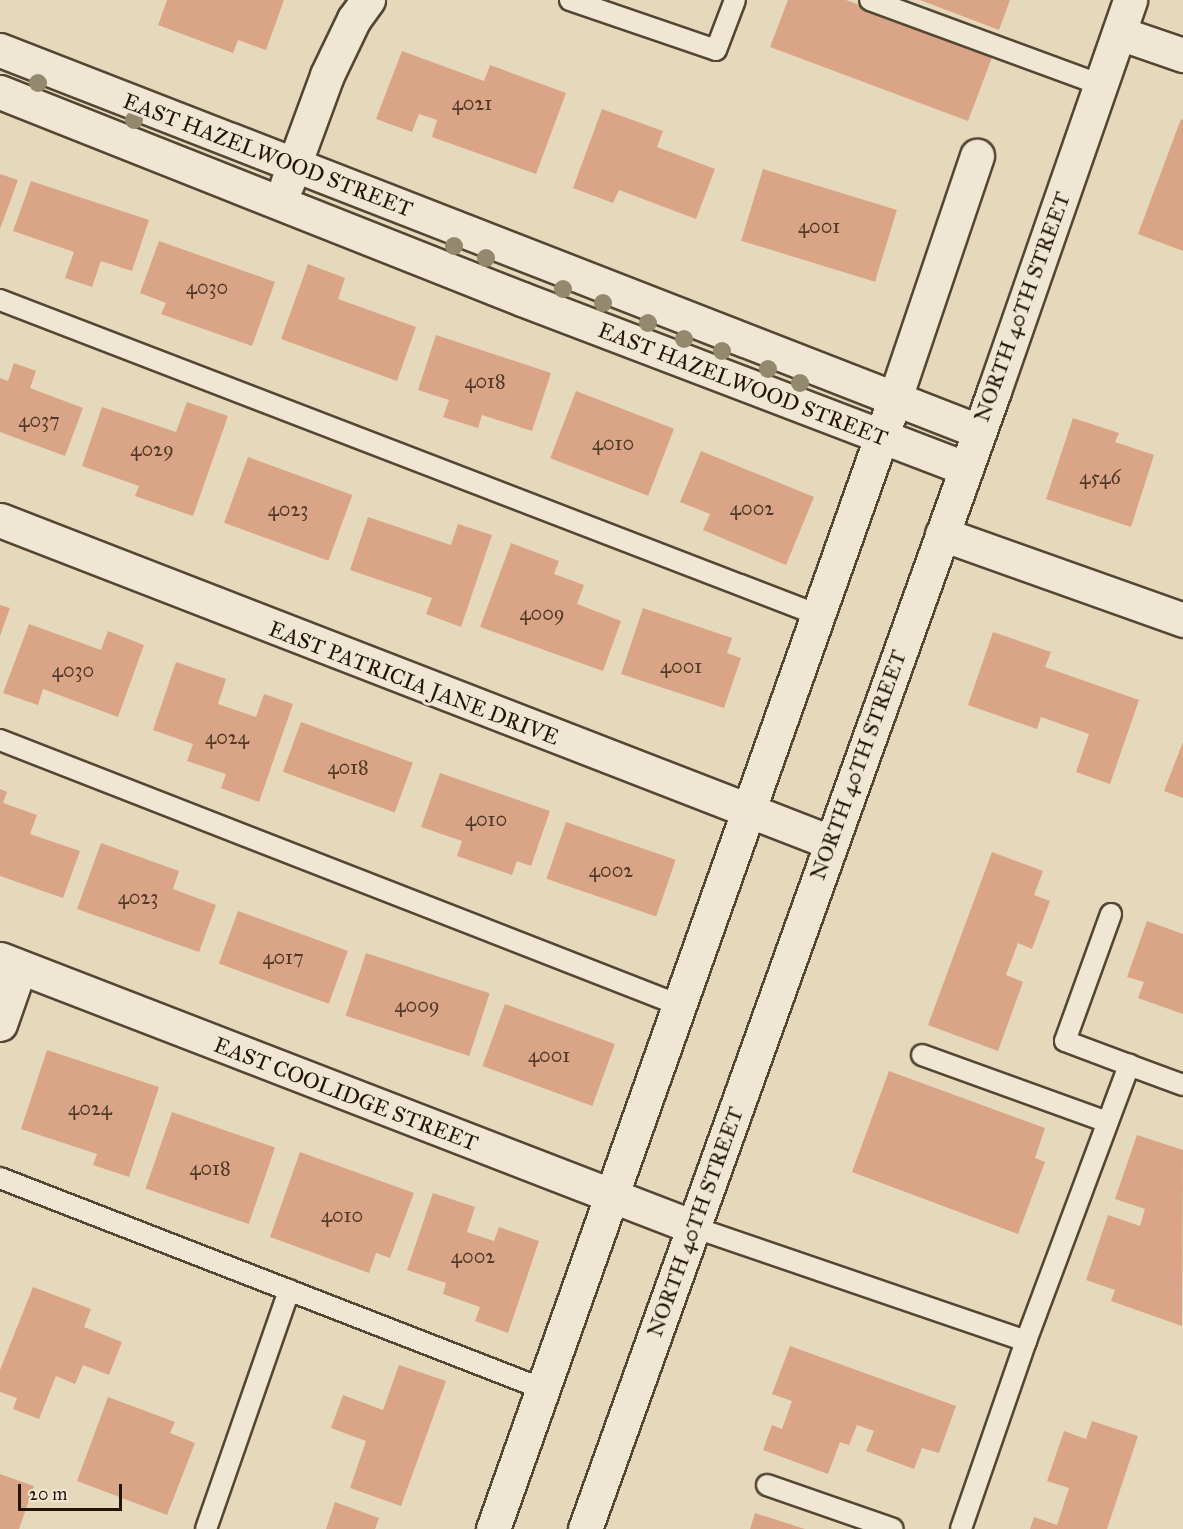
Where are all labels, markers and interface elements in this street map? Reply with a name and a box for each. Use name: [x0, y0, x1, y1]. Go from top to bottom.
street label: EAST HAZELWOOD STREET: [120, 87, 416, 223]
house number: 4021: [452, 91, 492, 115]
street label: NORTH 40TH STREET: [968, 188, 1076, 426]
house number: 4001: [798, 214, 840, 238]
house number: 4030: [186, 275, 228, 299]
street label: EAST HAZELWOOD STREET: [595, 316, 891, 452]
house number: 4018: [464, 369, 506, 393]
house number: 4037: [18, 408, 60, 432]
house number: 4010: [592, 431, 634, 455]
house number: 4029: [130, 437, 174, 461]
house number: 4546: [1079, 465, 1121, 489]
house number: 4002: [730, 496, 774, 520]
house number: 4023: [268, 497, 308, 521]
house number: 4009: [519, 601, 565, 625]
street label: EAST PATRICIA JANE DRIVE: [265, 615, 563, 751]
street label: NORTH 40TH STREET: [804, 646, 912, 884]
house number: 4001: [660, 654, 702, 678]
house number: 4030: [52, 658, 94, 682]
house number: 4024: [205, 725, 249, 749]
house number: 4018: [327, 755, 369, 779]
house number: 4010: [465, 807, 507, 831]
house number: 4002: [589, 858, 633, 882]
house number: 4023: [118, 885, 158, 909]
house number: 4017: [262, 945, 304, 969]
house number: 4009: [394, 993, 440, 1017]
street label: EAST COOLIDGE STREET: [210, 1031, 482, 1157]
house number: 4001: [528, 1043, 570, 1067]
house number: 4024: [68, 1096, 112, 1120]
street label: NORTH 40TH STREET: [641, 1103, 749, 1341]
house number: 4018: [189, 1156, 231, 1180]
house number: 4010: [321, 1203, 363, 1227]
house number: 4002: [451, 1244, 495, 1268]
scale bar: [21, 1472, 124, 1510]
text: 20 m: [29, 1483, 67, 1505]

